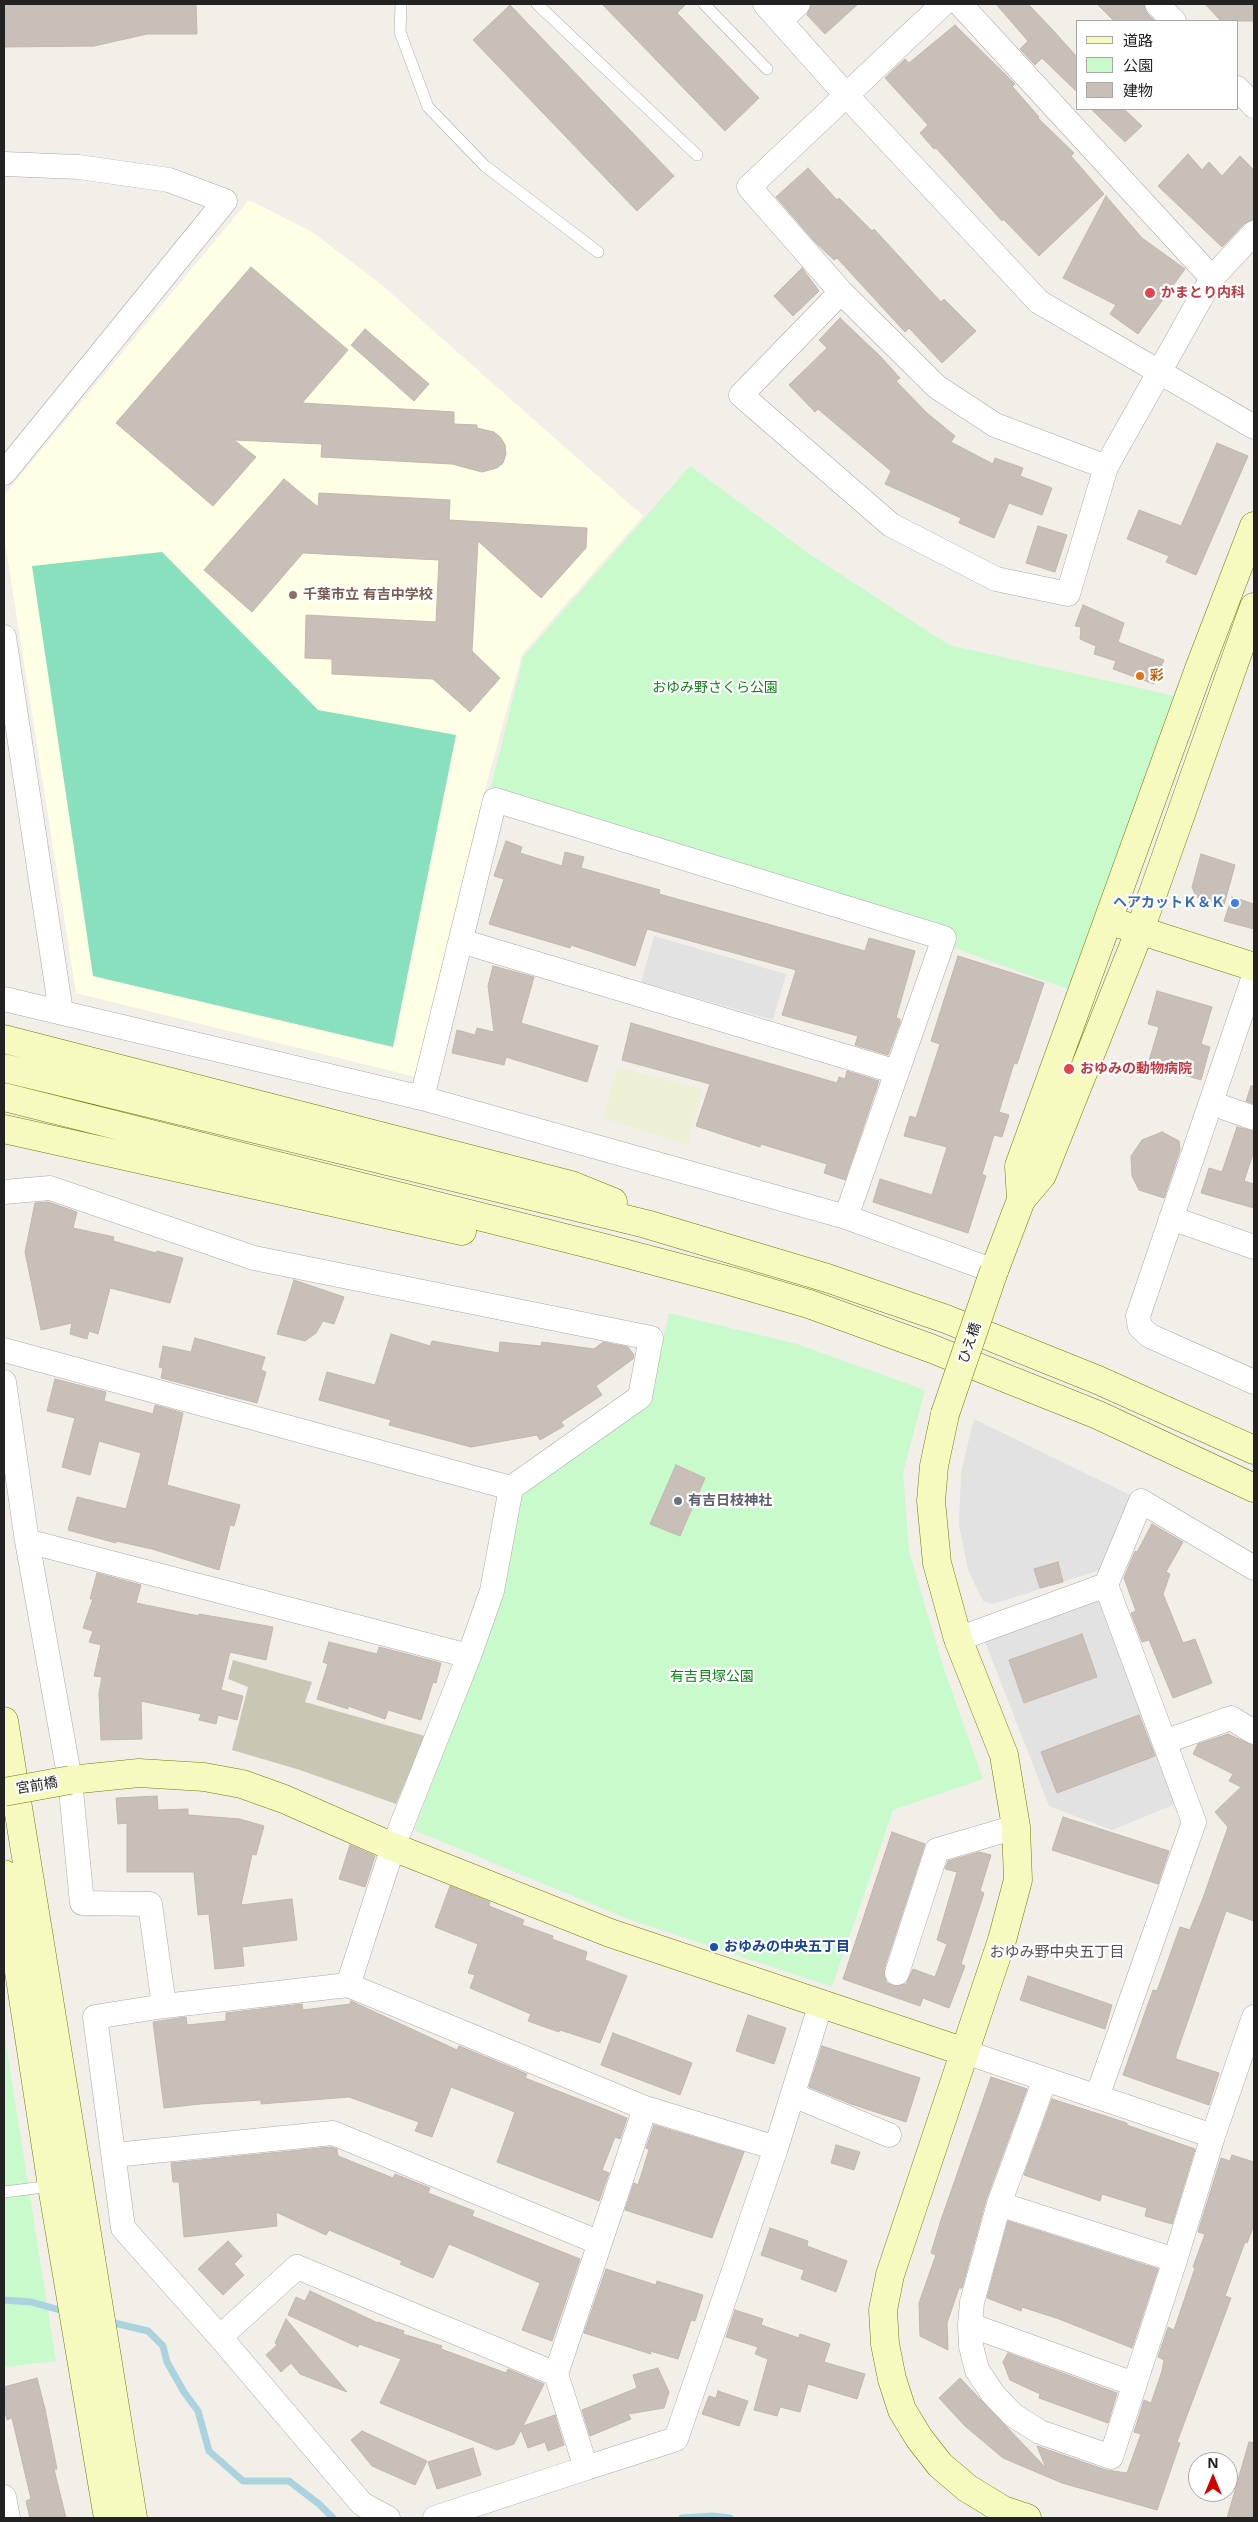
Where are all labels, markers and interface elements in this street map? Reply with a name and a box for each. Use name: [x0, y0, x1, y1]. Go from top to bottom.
legend: [1076, 20, 1238, 110]
text: 道路: [1123, 30, 1153, 50]
text: 公園: [1123, 55, 1153, 75]
text: 建物: [1123, 80, 1153, 100]
place label: かまとり内科: [1161, 285, 1245, 301]
marker: かまとり内科: [1143, 286, 1157, 300]
place label: 千葉市立 有吉中学校: [303, 587, 433, 603]
marker: 千葉市立 有吉中学校: [287, 589, 299, 601]
place label: 彩: [1150, 668, 1164, 684]
marker: 彩: [1134, 670, 1146, 682]
park label: おゆみ野さくら公園: [652, 680, 778, 696]
place label: ヘアカットＫ＆Ｋ: [1113, 895, 1225, 911]
marker: ヘアカットＫ＆Ｋ: [1229, 897, 1241, 909]
place label: おゆみの動物病院: [1080, 1061, 1192, 1077]
marker: おゆみの動物病院: [1062, 1062, 1076, 1076]
street label: ひえ橋: [955, 1320, 985, 1366]
place label: 有吉日枝神社: [688, 1493, 772, 1509]
marker: 有吉日枝神社: [672, 1495, 684, 1507]
park label: 有吉貝塚公園: [670, 1669, 754, 1685]
street label: 宮前橋: [15, 1774, 59, 1798]
place label: おゆみの中央五丁目: [724, 1939, 850, 1955]
marker: おゆみの中央五丁目: [708, 1941, 720, 1953]
district label: おゆみ野中央五丁目: [990, 1944, 1124, 1962]
north arrow: [1188, 2452, 1238, 2502]
text: N: [1207, 2453, 1219, 2472]

